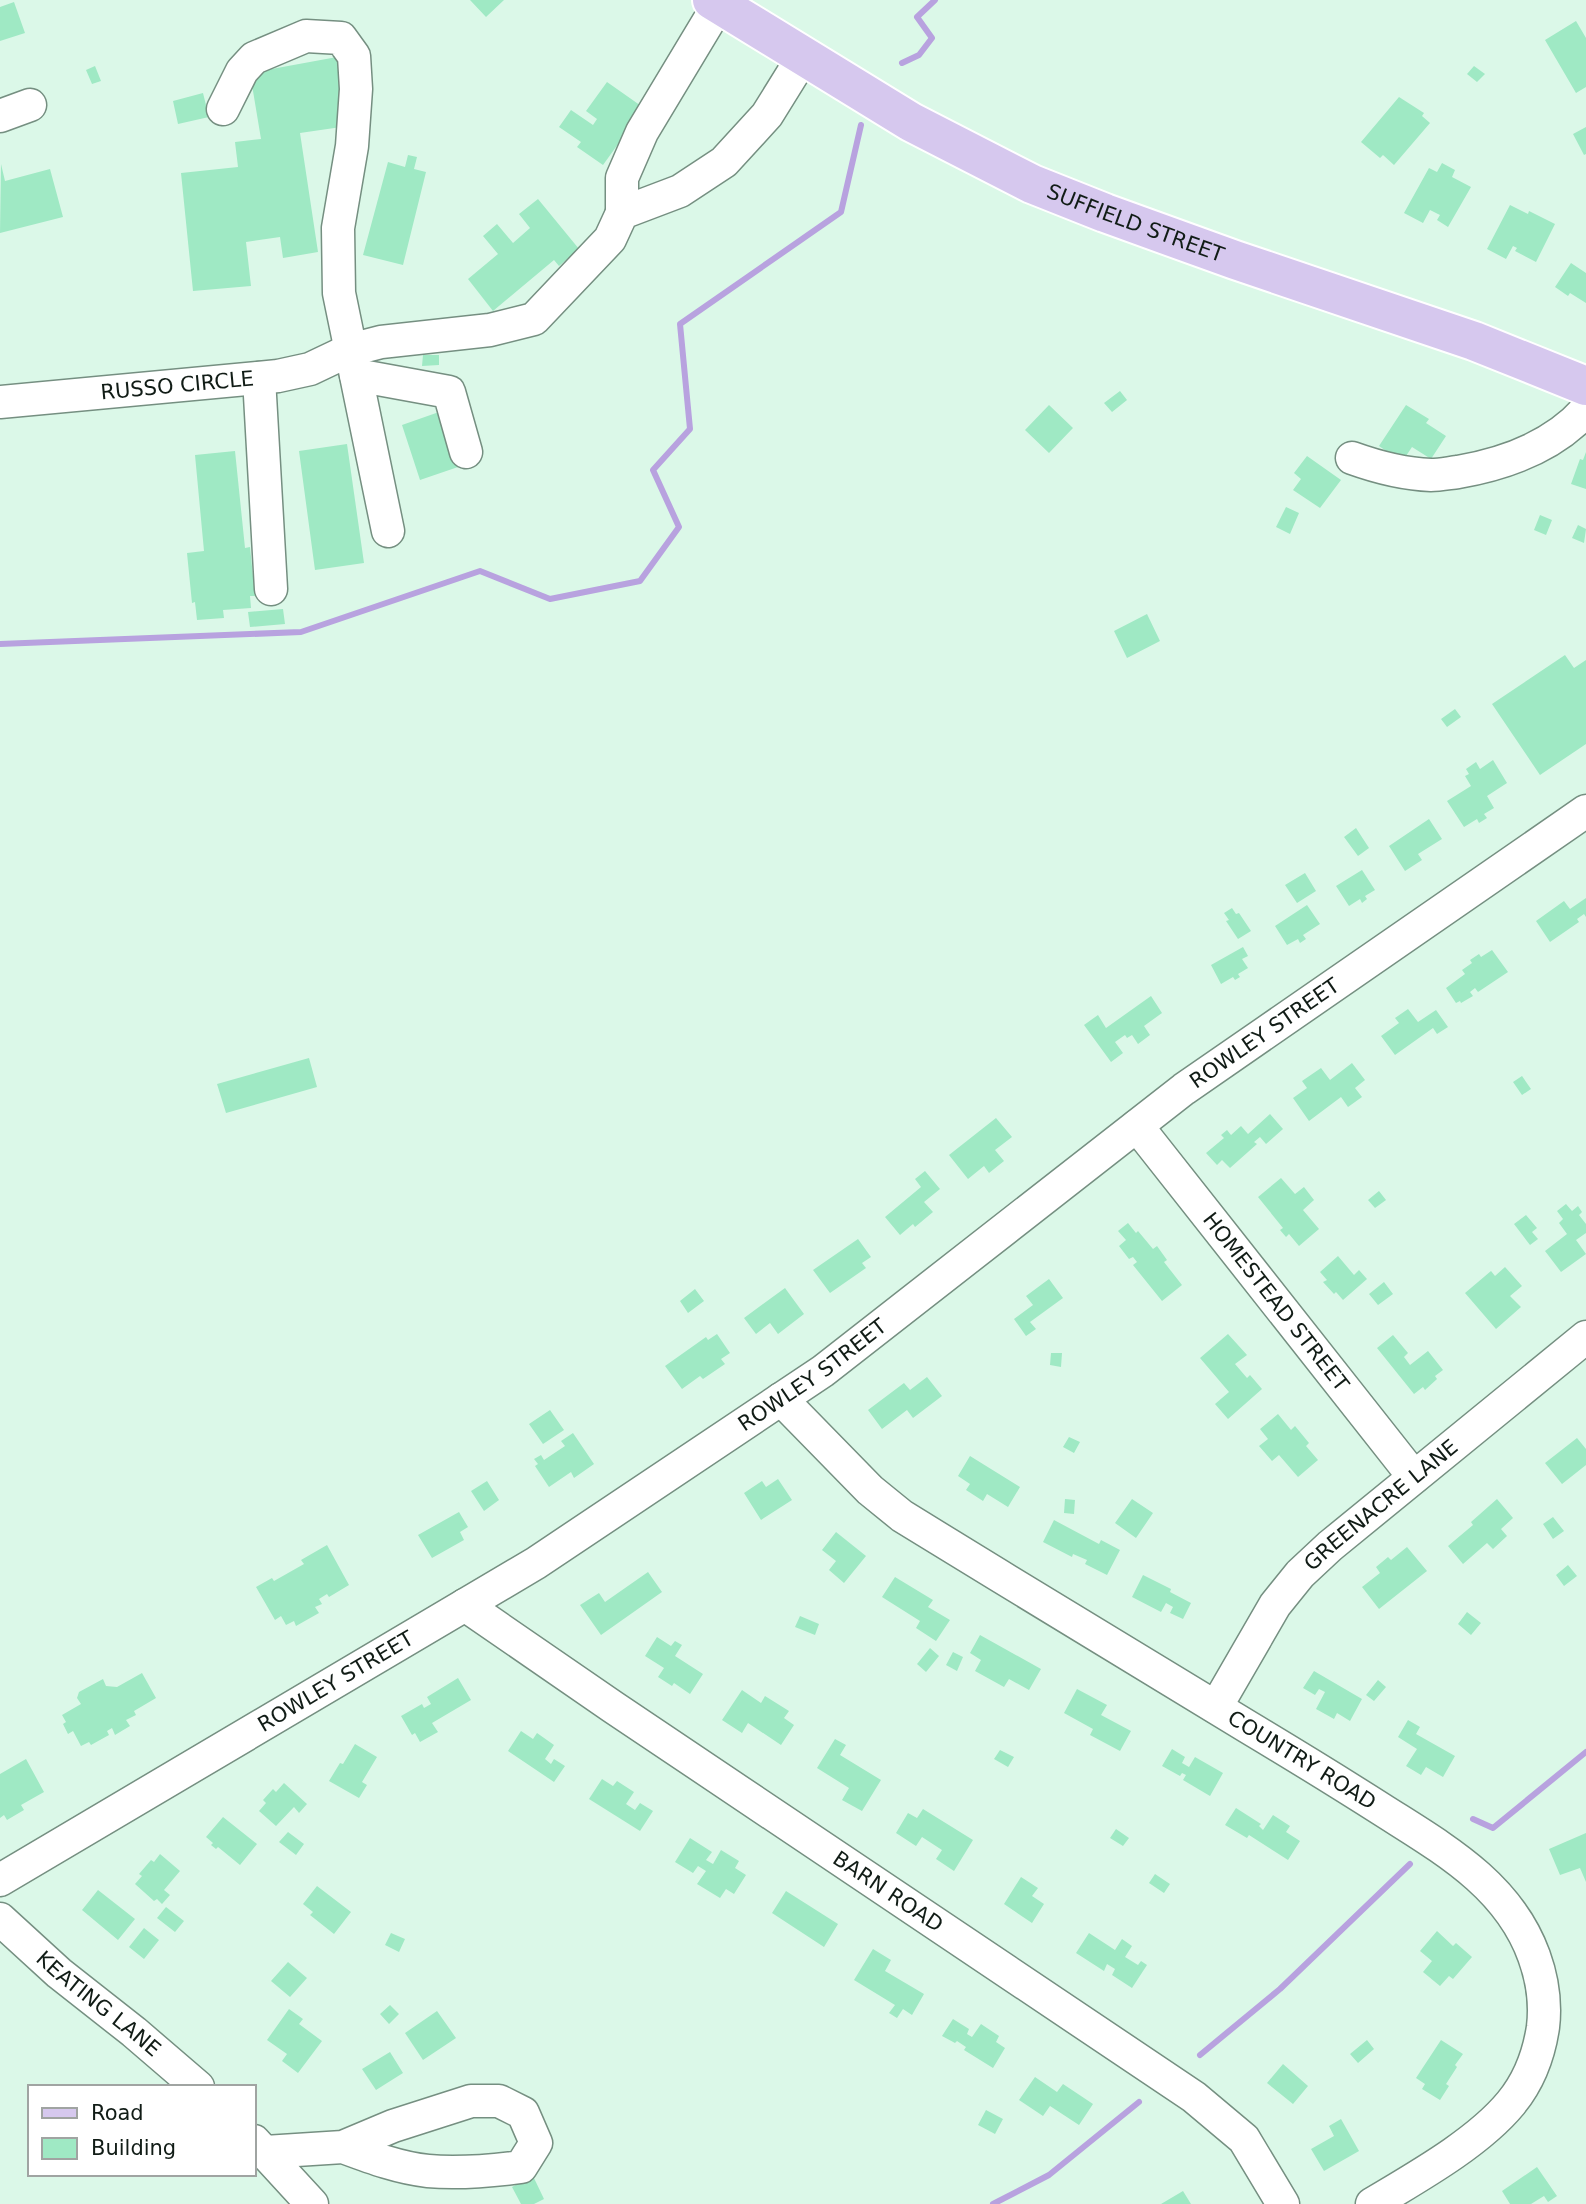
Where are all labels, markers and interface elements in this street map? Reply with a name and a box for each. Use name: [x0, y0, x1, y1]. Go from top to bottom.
street label: SUFFIELD STREET: [1043, 179, 1227, 267]
street label: RUSSO CIRCLE: [99, 366, 255, 405]
street label: ROWLEY STREET: [1185, 973, 1344, 1093]
street label: HOMESTEAD STREET: [1198, 1208, 1354, 1396]
street label: ROWLEY STREET: [734, 1314, 891, 1436]
street label: GREENACRE LANE: [1299, 1435, 1463, 1576]
street label: ROWLEY STREET: [254, 1626, 418, 1737]
street label: COUNTRY ROAD: [1224, 1706, 1380, 1815]
street label: BARN ROAD: [829, 1846, 947, 1937]
street label: KEATING LANE: [31, 1946, 165, 2061]
legend: [28, 2085, 256, 2176]
text: Road: [91, 2101, 144, 2125]
text: Building: [91, 2136, 176, 2160]

